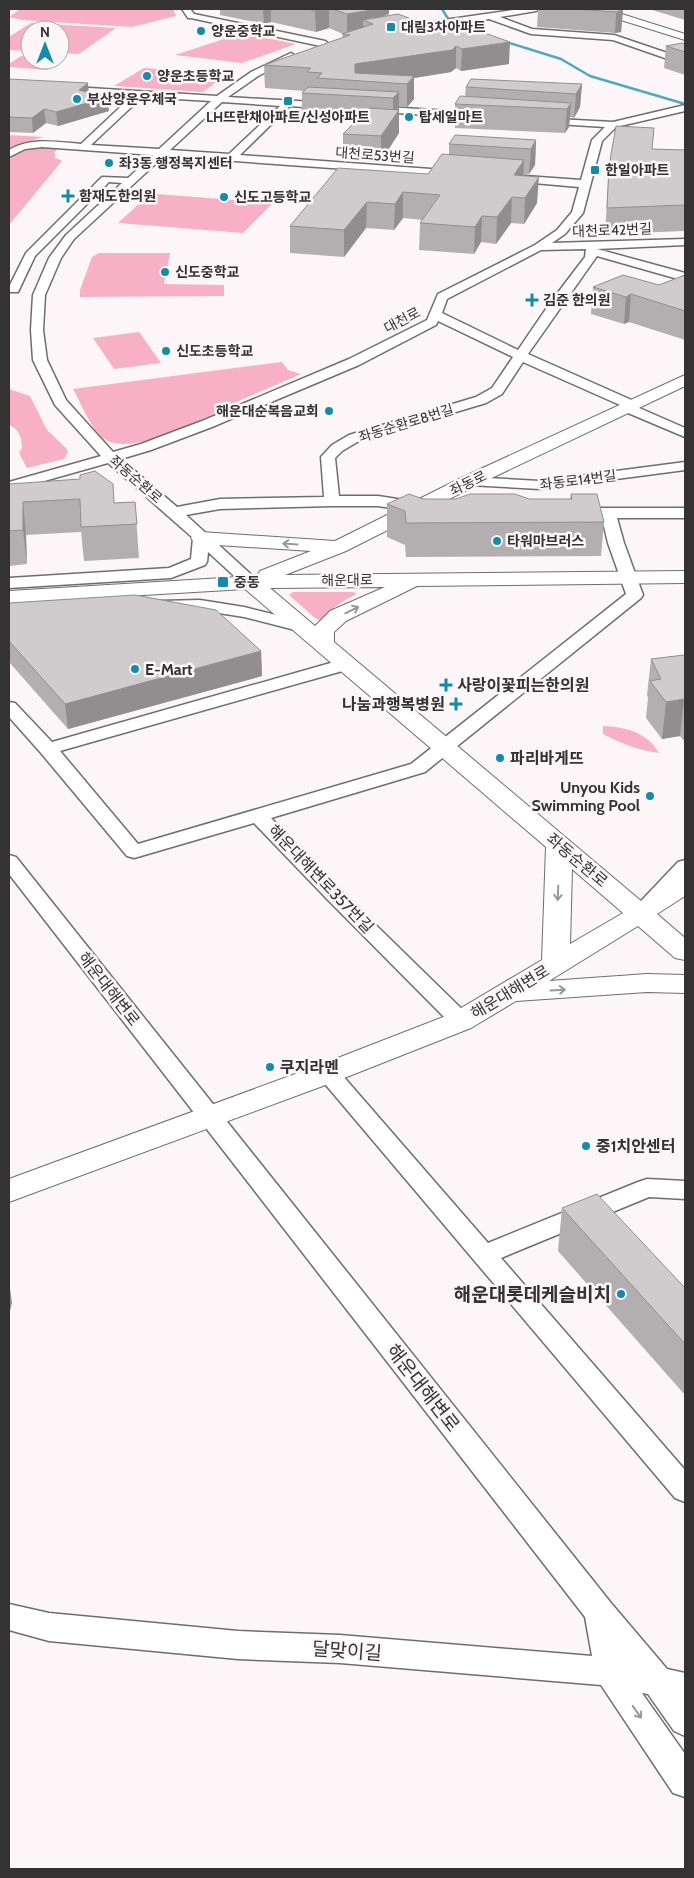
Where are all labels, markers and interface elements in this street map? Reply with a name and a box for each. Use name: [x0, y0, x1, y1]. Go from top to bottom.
place label: 대림3차아파트: [401, 18, 486, 36]
north arrow: [20, 20, 70, 70]
marker: 대림3차아파트: [385, 21, 397, 33]
place label: 양운중학교: [211, 22, 276, 40]
text: N: [40, 23, 50, 41]
marker: 양운중학교: [195, 25, 207, 37]
place label: 양운초등학교: [157, 67, 234, 85]
marker: 양운초등학교: [141, 70, 153, 82]
place label: 부산양운우체국: [87, 90, 177, 108]
marker: 부산양운우체국: [71, 93, 83, 105]
marker: LH뜨란채아파트/신성아파트: [282, 95, 294, 107]
place label: LH뜨란채아파트/신성아파트: [206, 108, 370, 126]
place label: 탑세일마트: [419, 108, 484, 126]
marker: 탑세일마트: [403, 111, 415, 123]
street label: 대천로53번길: [335, 143, 415, 167]
place label: 좌3동 행정복지센터: [119, 154, 233, 172]
marker: 좌3동 행정복지센터: [103, 157, 115, 169]
place label: 한일아파트: [605, 161, 670, 179]
marker: 한일아파트: [589, 164, 601, 176]
place label: 함재도한의원: [79, 187, 156, 205]
place label: 신도고등학교: [234, 188, 311, 206]
marker: 함재도한의원: [61, 189, 75, 203]
marker: 신도고등학교: [218, 191, 230, 203]
street label: 대천로42번길: [572, 220, 652, 240]
place label: 신도중학교: [175, 263, 240, 281]
marker: 신도중학교: [159, 266, 171, 278]
place label: 김준 한의원: [543, 291, 611, 309]
marker: 김준 한의원: [525, 293, 539, 307]
street label: 대천로: [381, 303, 423, 337]
place label: 신도초등학교: [176, 342, 253, 360]
marker: 신도초등학교: [160, 345, 172, 357]
street label: 좌동순환로8번길: [356, 400, 456, 446]
place label: 해운대순복음교회: [216, 402, 319, 420]
marker: 해운대순복음교회: [323, 405, 335, 417]
street label: 좌동순환로: [106, 451, 166, 507]
street label: 좌동로: [447, 466, 489, 500]
street label: 좌동로14번길: [539, 466, 617, 494]
place label: 타워마브러스: [507, 532, 584, 550]
marker: 타워마브러스: [491, 535, 503, 547]
one-way arrow: [282, 539, 298, 548]
street label: 해운대로: [321, 571, 373, 589]
place label: 중동: [234, 573, 260, 591]
marker: 중동: [216, 575, 230, 589]
one-way arrow: [344, 605, 359, 614]
place label: E-Mart: [145, 660, 193, 679]
marker: E-Mart: [129, 663, 141, 675]
place label: 사랑이꽃피는한의원: [457, 676, 589, 695]
marker: 사랑이꽃피는한의원: [439, 678, 453, 692]
place label: 나눔과행복병원: [342, 695, 445, 714]
marker: 나눔과행복병원: [449, 697, 463, 711]
place label: 파리바게뜨: [510, 749, 584, 768]
marker: 파리바게뜨: [494, 752, 506, 764]
place label: Unyou Kids Swimming Pool: [532, 778, 640, 815]
marker: Unyou Kids Swimming Pool: [644, 790, 656, 802]
street label: 해운대해변로357번길: [264, 821, 378, 937]
street label: 좌동순환로: [543, 829, 612, 891]
one-way arrow: [553, 885, 563, 901]
street label: 해운대해변로: [74, 948, 144, 1030]
street label: 해운대해변로: [467, 961, 553, 1023]
one-way arrow: [550, 985, 566, 994]
place label: 쿠지라멘: [280, 1058, 339, 1077]
marker: 쿠지라멘: [264, 1061, 276, 1073]
place label: 중1치안센터: [596, 1137, 676, 1156]
marker: 중1치안센터: [580, 1140, 592, 1152]
place label: 해운대롯데케슬비치: [454, 1283, 611, 1306]
marker: 해운대롯데케슬비치: [615, 1288, 627, 1300]
street label: 해운대해변로: [382, 1340, 464, 1436]
street label: 달맞이길: [311, 1637, 383, 1665]
one-way arrow: [632, 1705, 642, 1719]

